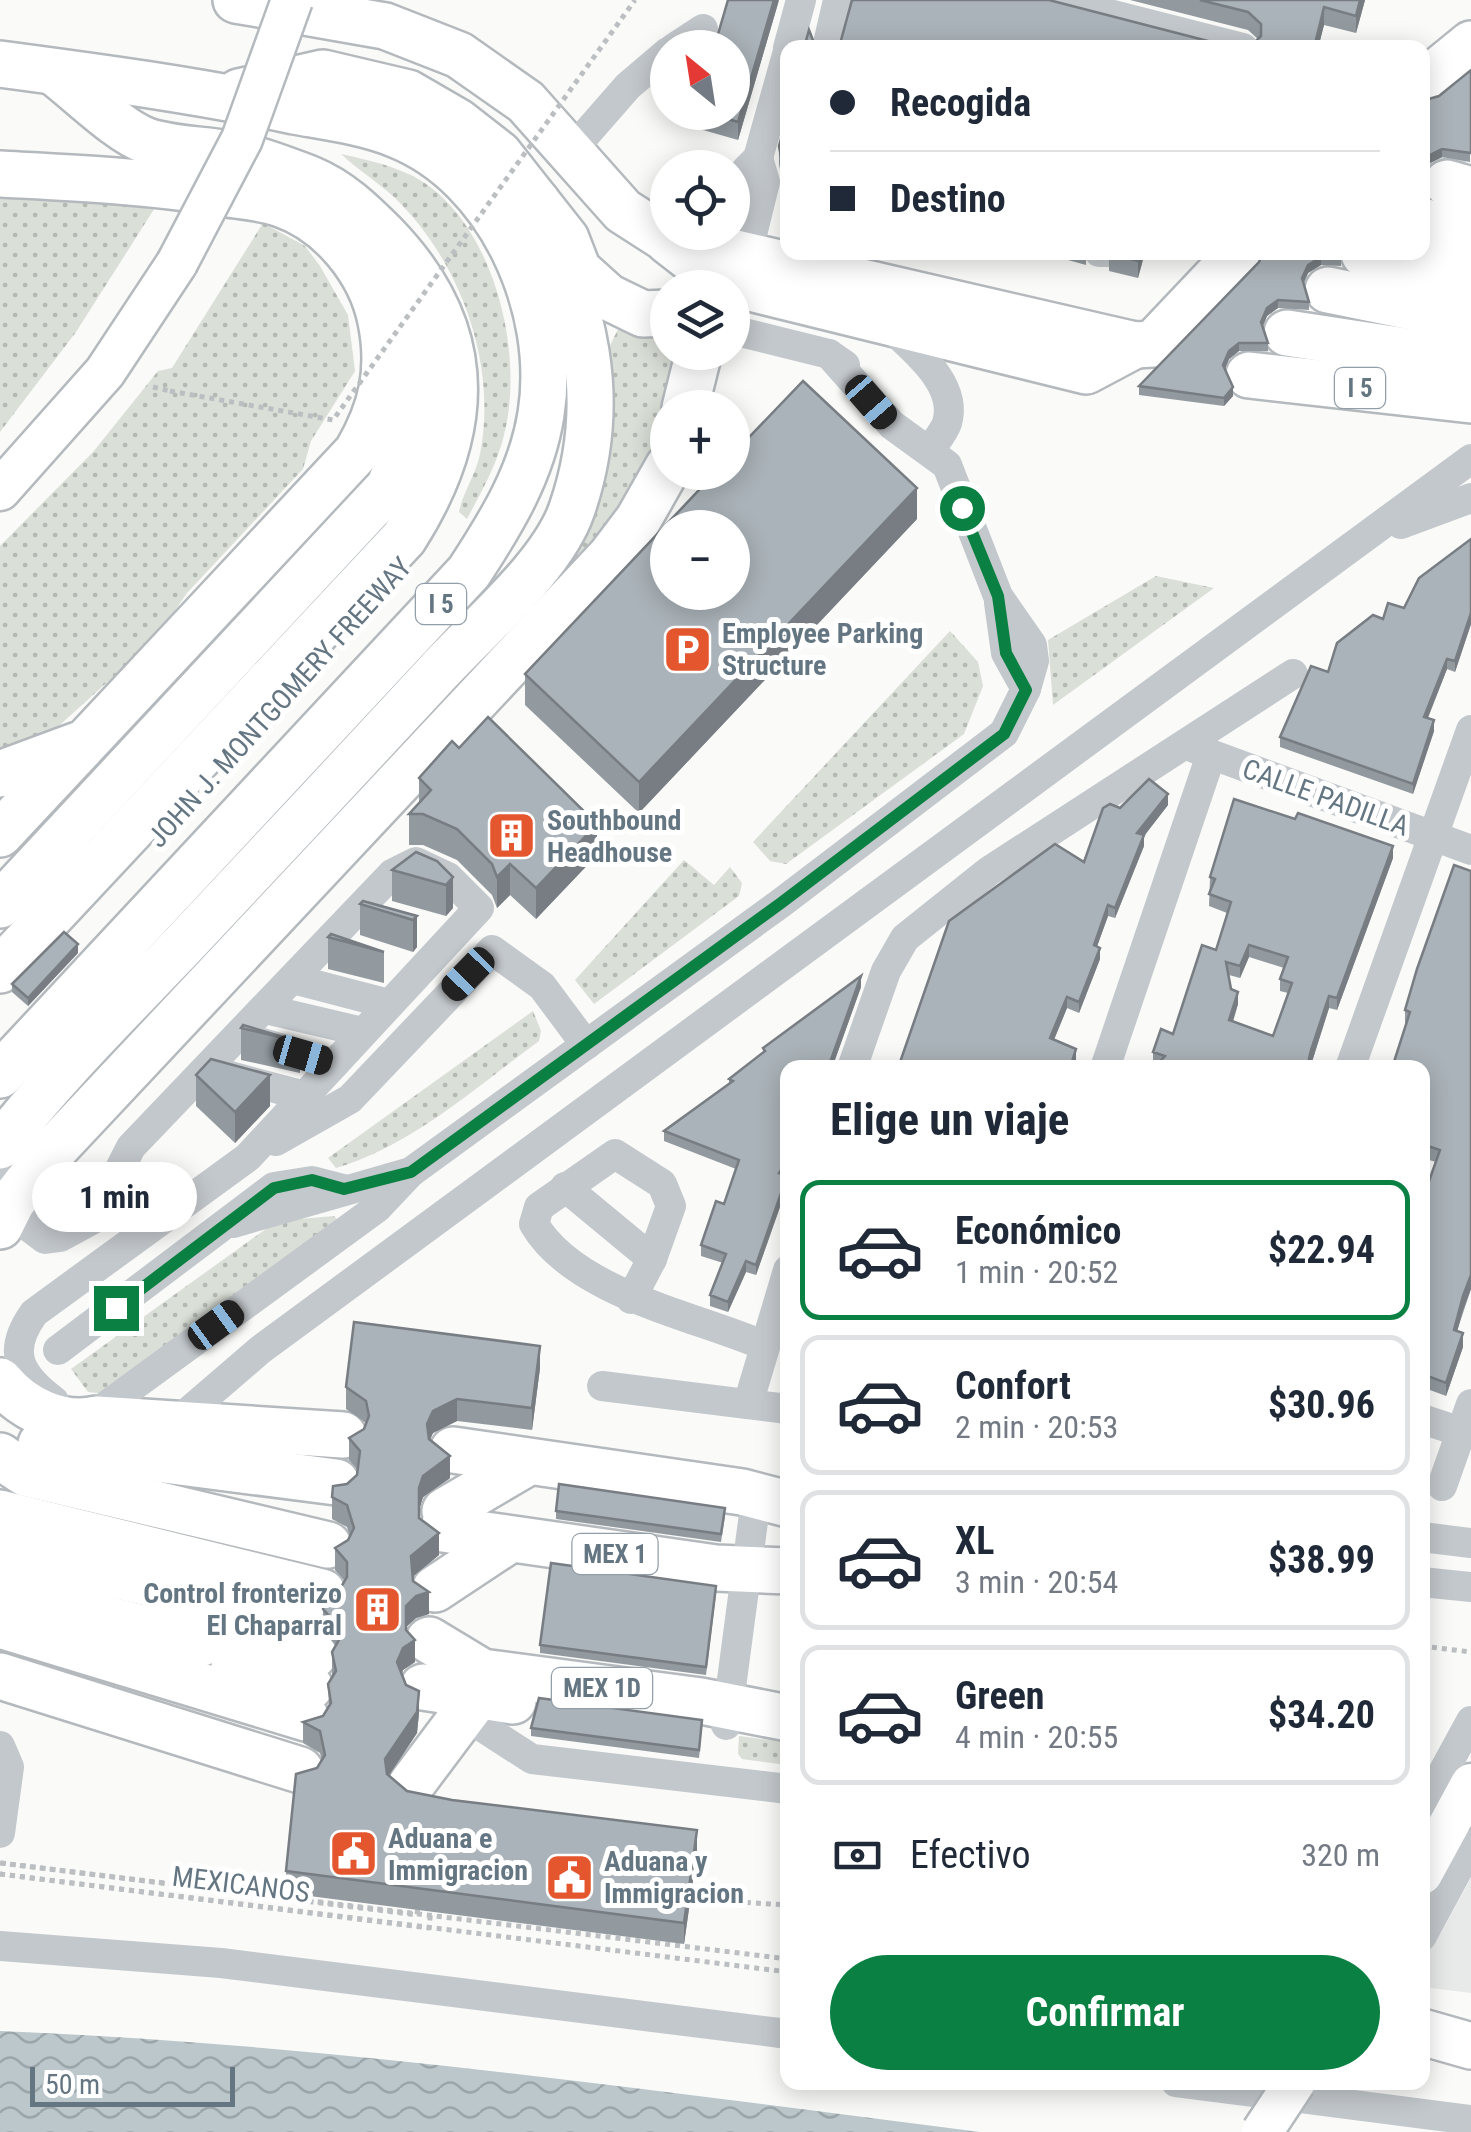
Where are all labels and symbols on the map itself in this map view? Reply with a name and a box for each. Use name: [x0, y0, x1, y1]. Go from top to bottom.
north arrow: [650, 30, 750, 130]
road number: I 5: [1335, 368, 1385, 408]
car: [840, 370, 902, 434]
route start: [940, 486, 985, 531]
street label: JOHN J. MONTGOMERY FREEWAY: [141, 551, 418, 854]
road number: I 5: [416, 584, 466, 624]
place label: Employee Parking Structure: [722, 617, 923, 682]
parking icon: Employee Parking Structure: [661, 623, 713, 675]
street label: CALLE PADILLA: [1238, 752, 1414, 843]
place label: Southbound Headhouse: [547, 804, 681, 869]
building icon: Southbound Headhouse: [486, 810, 538, 862]
car: [436, 942, 500, 1006]
car: [270, 1032, 336, 1078]
callout: 1 min: [34, 1163, 198, 1233]
route end: [94, 1286, 139, 1331]
car: [183, 1295, 249, 1355]
road number: MEX 1: [572, 1534, 658, 1574]
place label: Control fronterizo El Chaparral: [143, 1577, 342, 1642]
building icon: Control fronterizo El Chaparral: [351, 1583, 403, 1635]
road number: MEX 1D: [552, 1668, 652, 1708]
place label: Aduana e Immigracion: [388, 1822, 528, 1887]
public building icon: Aduana e Immigracion: [327, 1828, 379, 1880]
place label: Aduana y Immigracion: [604, 1845, 744, 1910]
public building icon: Aduana y Immigracion: [543, 1851, 595, 1903]
street label: MEXICANOS: [170, 1860, 312, 1909]
scale bar: [30, 2062, 235, 2106]

